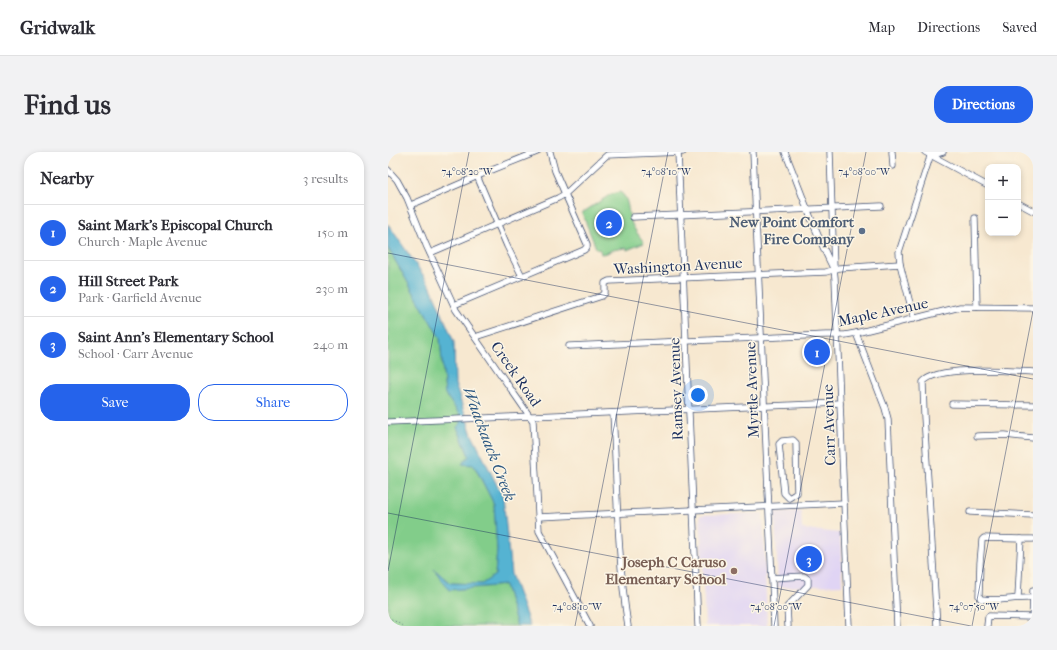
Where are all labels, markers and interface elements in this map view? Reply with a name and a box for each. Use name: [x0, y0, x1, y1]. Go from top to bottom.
text: Gridwalk: [20, 17, 95, 39]
text: Map: [868, 19, 895, 36]
text: Directions: [917, 19, 980, 36]
text: Saved: [1002, 19, 1037, 36]
button: Directions: [934, 86, 1033, 123]
text: Find us: [24, 88, 111, 121]
map controls: [985, 164, 1021, 236]
button: +: [985, 164, 1021, 200]
text: 74°08'20"W: [441, 166, 494, 178]
text: 74°08'10"W: [641, 166, 692, 178]
text: 74°08'00"W: [838, 166, 891, 178]
text: Nearby: [40, 168, 94, 188]
text: 3 results: [303, 171, 348, 186]
button: −: [985, 200, 1021, 236]
pin: 2: [596, 208, 622, 238]
place label: New Point Comfort Fire Company: [729, 213, 855, 248]
text: Saint Mark's Episcopal Church: [78, 216, 273, 234]
text: 1: [51, 225, 55, 240]
text: 150 m: [317, 225, 348, 240]
marker: New Point Comfort Fire Company: [857, 226, 867, 236]
text: Church · Maple Avenue: [78, 234, 207, 249]
street label: Washington Avenue: [612, 254, 744, 278]
text: Hill Street Park: [78, 272, 178, 290]
text: 2: [50, 281, 56, 296]
text: 230 m: [315, 281, 348, 296]
text: Park · Garfield Avenue: [78, 290, 202, 305]
street label: Maple Avenue: [836, 294, 930, 330]
text: Saint Ann's Elementary School: [78, 328, 274, 346]
text: 3: [50, 337, 56, 352]
text: 240 m: [313, 337, 348, 352]
street label: Ramsey Avenue: [665, 337, 687, 441]
pin: 1: [804, 337, 830, 367]
street label: Creek Road: [487, 338, 545, 411]
street label: Myrtle Avenue: [741, 341, 763, 438]
text: School · Carr Avenue: [78, 346, 193, 361]
street label: Carr Avenue: [819, 383, 839, 466]
button: Save: [40, 384, 190, 421]
button: Share: [198, 384, 348, 421]
water label: Waackaack Creek: [459, 384, 520, 504]
your location: [688, 385, 708, 405]
pin: 3: [796, 544, 822, 574]
place label: Joseph C Caruso Elementary School: [605, 553, 727, 588]
marker: Joseph C Caruso Elementary School: [729, 566, 739, 576]
text: 74°08'10"W: [552, 601, 603, 613]
text: 74°08'00"W: [750, 601, 803, 613]
text: 74°07'50"W: [949, 601, 1000, 613]

